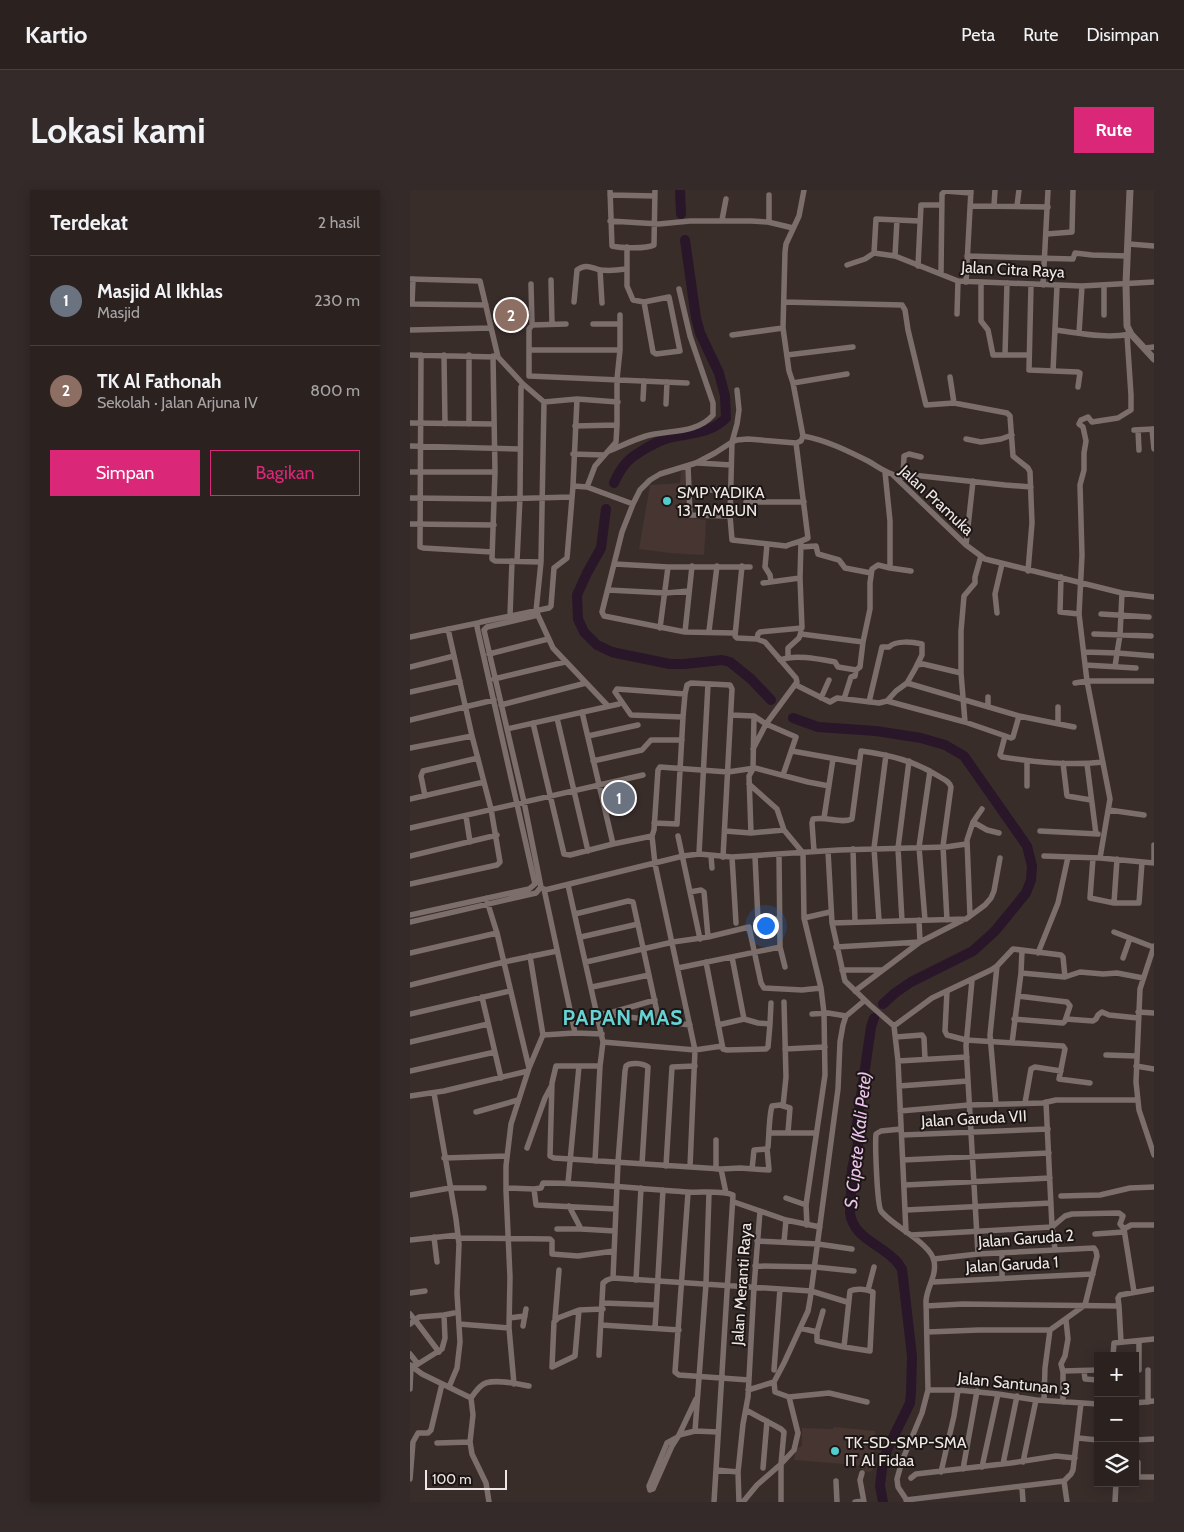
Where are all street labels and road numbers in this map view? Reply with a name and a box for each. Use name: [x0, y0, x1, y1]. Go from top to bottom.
street label: Jalan Citra Raya: [960, 257, 1065, 282]
street label: Jalan Pramuka: [895, 461, 978, 540]
street label: Jalan Garuda VII: [920, 1106, 1027, 1131]
street label: Jalan Meranti Raya: [728, 1222, 755, 1347]
street label: Jalan Garuda 2: [976, 1226, 1075, 1251]
street label: Jalan Garuda 1: [964, 1253, 1059, 1276]
street label: Jalan Santunan 3: [956, 1368, 1071, 1399]

